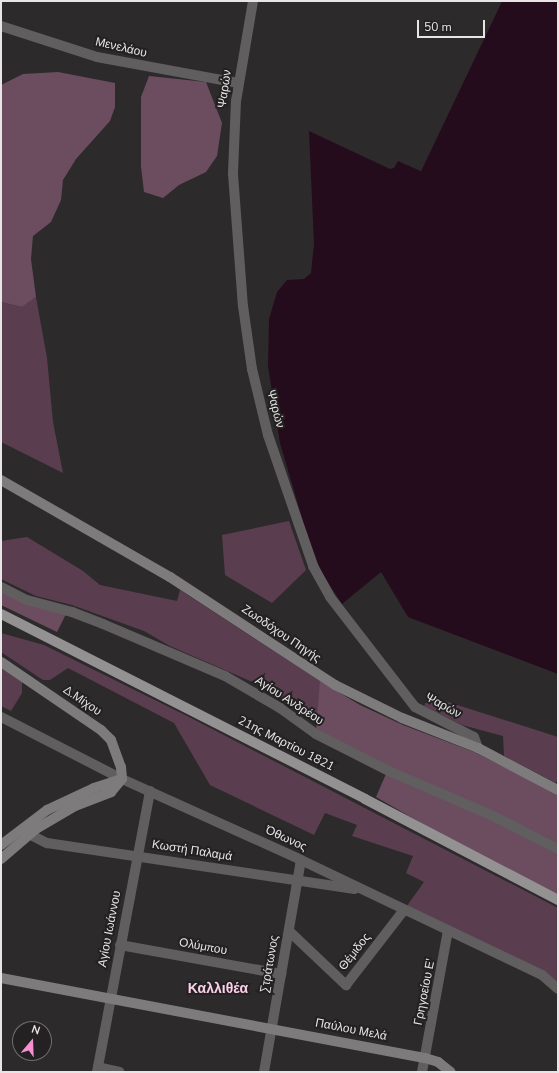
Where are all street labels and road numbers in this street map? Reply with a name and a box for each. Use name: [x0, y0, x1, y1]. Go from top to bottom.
street label: Μενελάου: [94, 35, 148, 61]
street label: Ψαρών: [215, 69, 235, 109]
street label: Ψαρών: [263, 388, 287, 430]
street label: Ζωοδόχου Πηγής: [239, 602, 323, 666]
street label: Αγίου Ανδρέου: [252, 674, 326, 728]
street label: Δ.Μίχου: [60, 683, 104, 719]
street label: Ψαρών: [423, 690, 463, 722]
street label: 21ης Μαρτίου 1821: [235, 714, 337, 774]
street label: Όθωνος: [263, 823, 309, 855]
street label: Κωστή Παλαμά: [151, 838, 233, 864]
street label: Αγίου Ιωάννου: [96, 890, 124, 968]
street label: Θέμιδος: [336, 931, 374, 973]
street label: Στράτωνος: [258, 934, 282, 994]
street label: Ολύμπου: [178, 936, 228, 958]
street label: Γρηγοείου Ε': [411, 957, 439, 1027]
street label: Παύλου Μελά: [314, 1016, 388, 1044]

